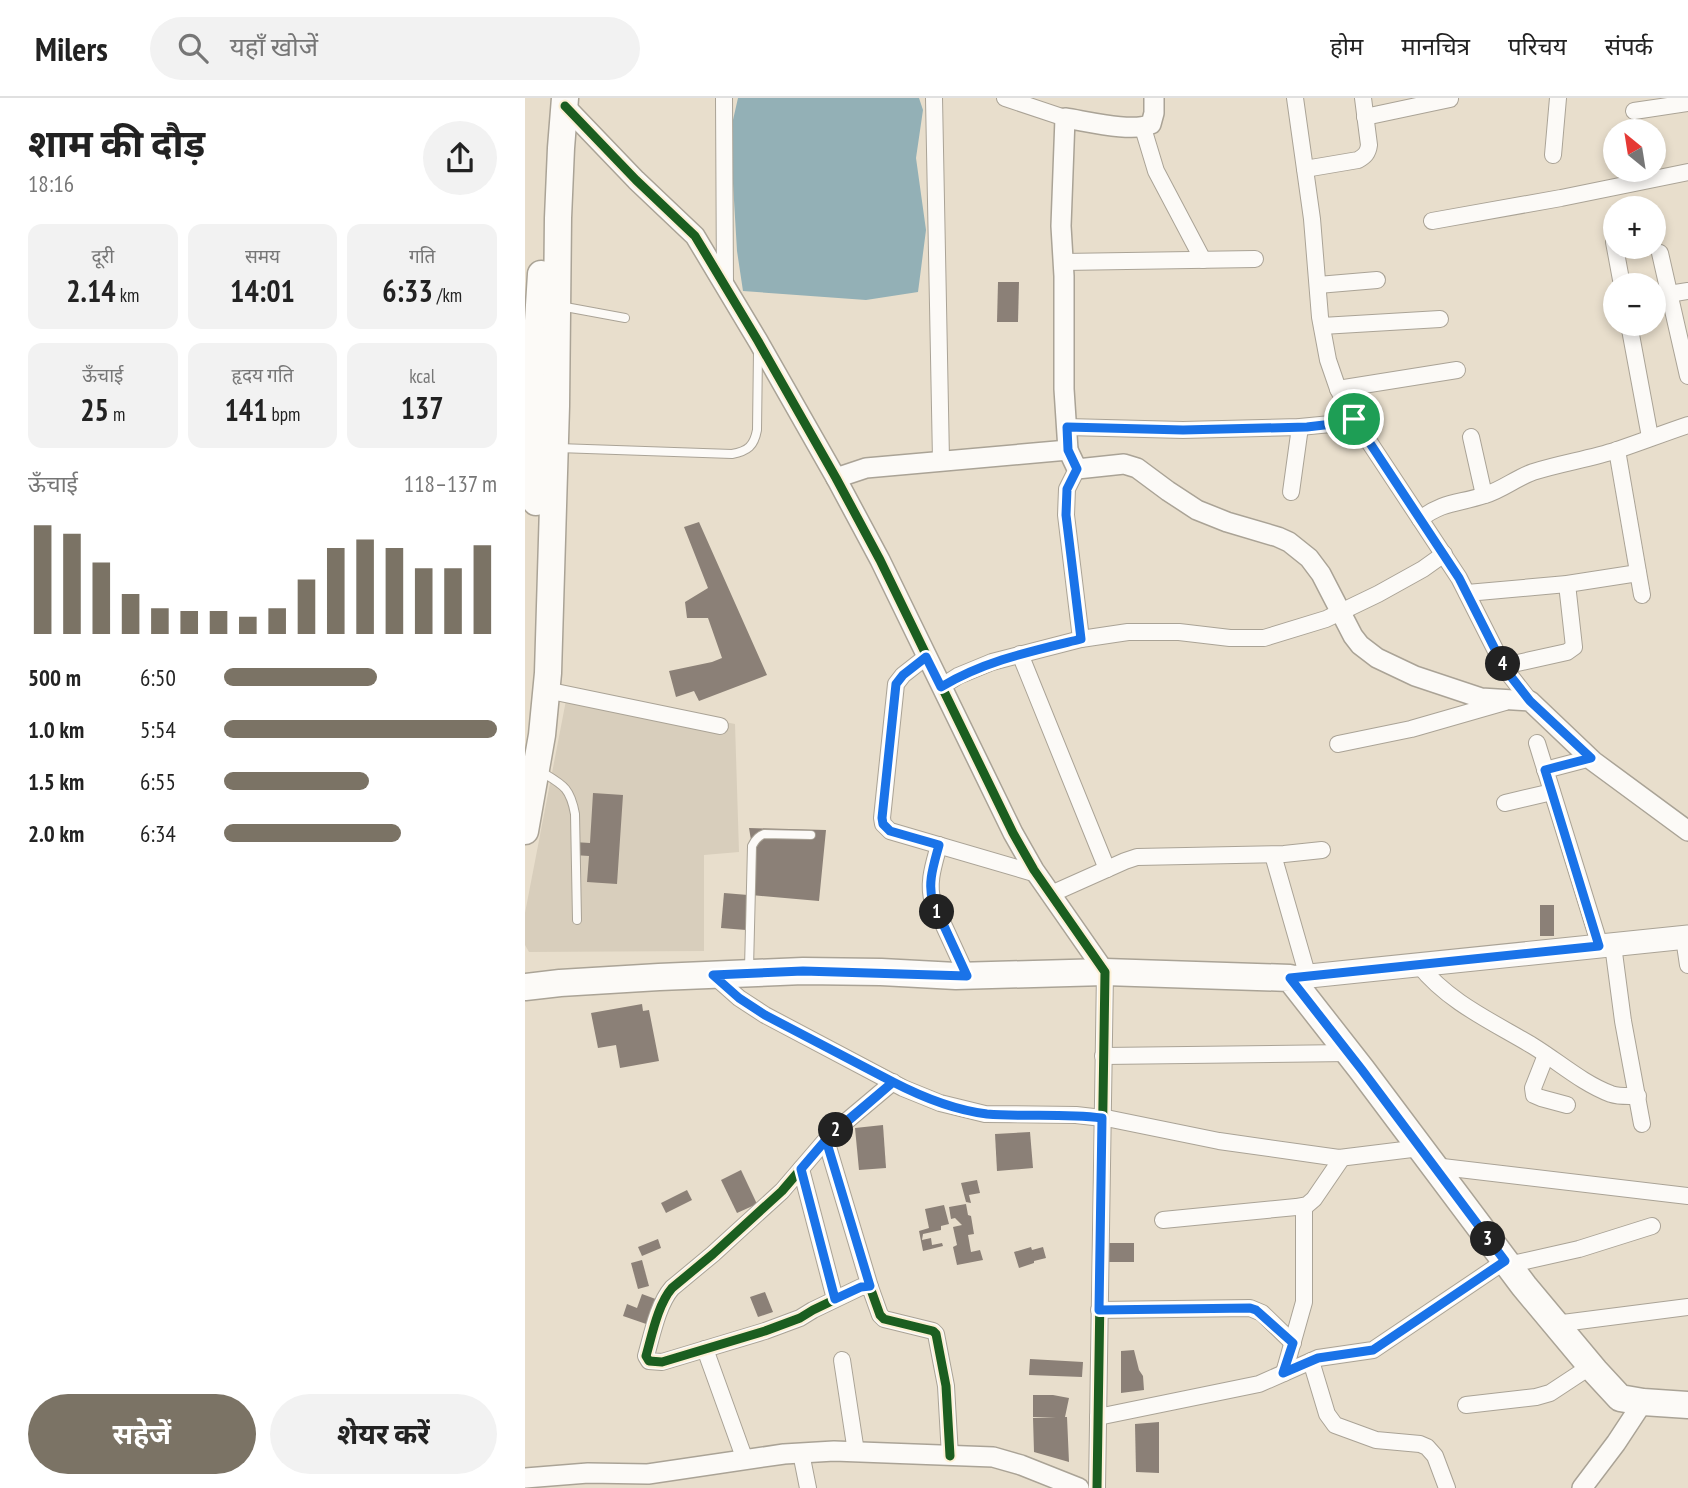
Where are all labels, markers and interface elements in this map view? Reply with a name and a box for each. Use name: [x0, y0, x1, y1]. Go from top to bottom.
search box: [150, 17, 640, 80]
text: Milers: [35, 27, 108, 70]
icon: search: [174, 29, 212, 67]
text: यहाँ खोजें: [230, 30, 318, 63]
text: होम: [1330, 31, 1363, 62]
text: मानचित्र: [1401, 31, 1470, 62]
text: परिचय: [1508, 31, 1567, 62]
text: संपर्क: [1605, 31, 1653, 62]
text: शाम की दौड़: [28, 118, 205, 167]
north arrow: [1603, 119, 1666, 182]
map controls: [1603, 119, 1666, 336]
button: share: [423, 121, 497, 195]
text: 18:16: [28, 169, 74, 198]
button: +: [1603, 196, 1666, 259]
text: दूरी: [91, 244, 114, 268]
text: समय: [245, 244, 280, 268]
text: गति: [409, 244, 435, 268]
text: 2.14: [66, 271, 116, 310]
text: 14:01: [230, 271, 295, 310]
text: 6:33: [382, 271, 433, 310]
button: −: [1603, 273, 1666, 336]
text: km: [116, 283, 139, 307]
text: /km: [433, 283, 462, 307]
text: ऊँचाई: [82, 363, 123, 387]
text: हृदय गति: [231, 363, 294, 387]
text: kcal: [409, 364, 435, 388]
text: 137: [401, 388, 444, 427]
pin: [1324, 389, 1384, 449]
text: 25: [80, 390, 109, 429]
text: 141: [225, 390, 268, 429]
icon: arrive: [1335, 400, 1373, 438]
text: m: [109, 402, 125, 426]
text: bpm: [268, 402, 300, 426]
text: ऊँचाई: [28, 469, 78, 498]
text: 118–137 m: [404, 469, 497, 498]
pin: 4: [1485, 646, 1521, 682]
text: 4: [1498, 651, 1507, 675]
text: 500 m: [28, 663, 81, 692]
text: 6:50: [140, 663, 176, 692]
text: 1.0 km: [28, 715, 84, 744]
text: 5:54: [140, 715, 176, 744]
text: 1.5 km: [28, 767, 84, 796]
text: 6:55: [140, 767, 176, 796]
text: 2.0 km: [28, 819, 84, 848]
text: 6:34: [140, 819, 176, 848]
pin: 1: [919, 894, 955, 930]
text: 1: [932, 899, 941, 923]
pin: 2: [819, 1112, 853, 1148]
text: 2: [831, 1117, 840, 1141]
pin: 3: [1471, 1222, 1506, 1256]
text: 3: [1483, 1226, 1492, 1250]
button: सहेजें: [28, 1394, 256, 1474]
button: शेयर करें: [270, 1394, 497, 1474]

